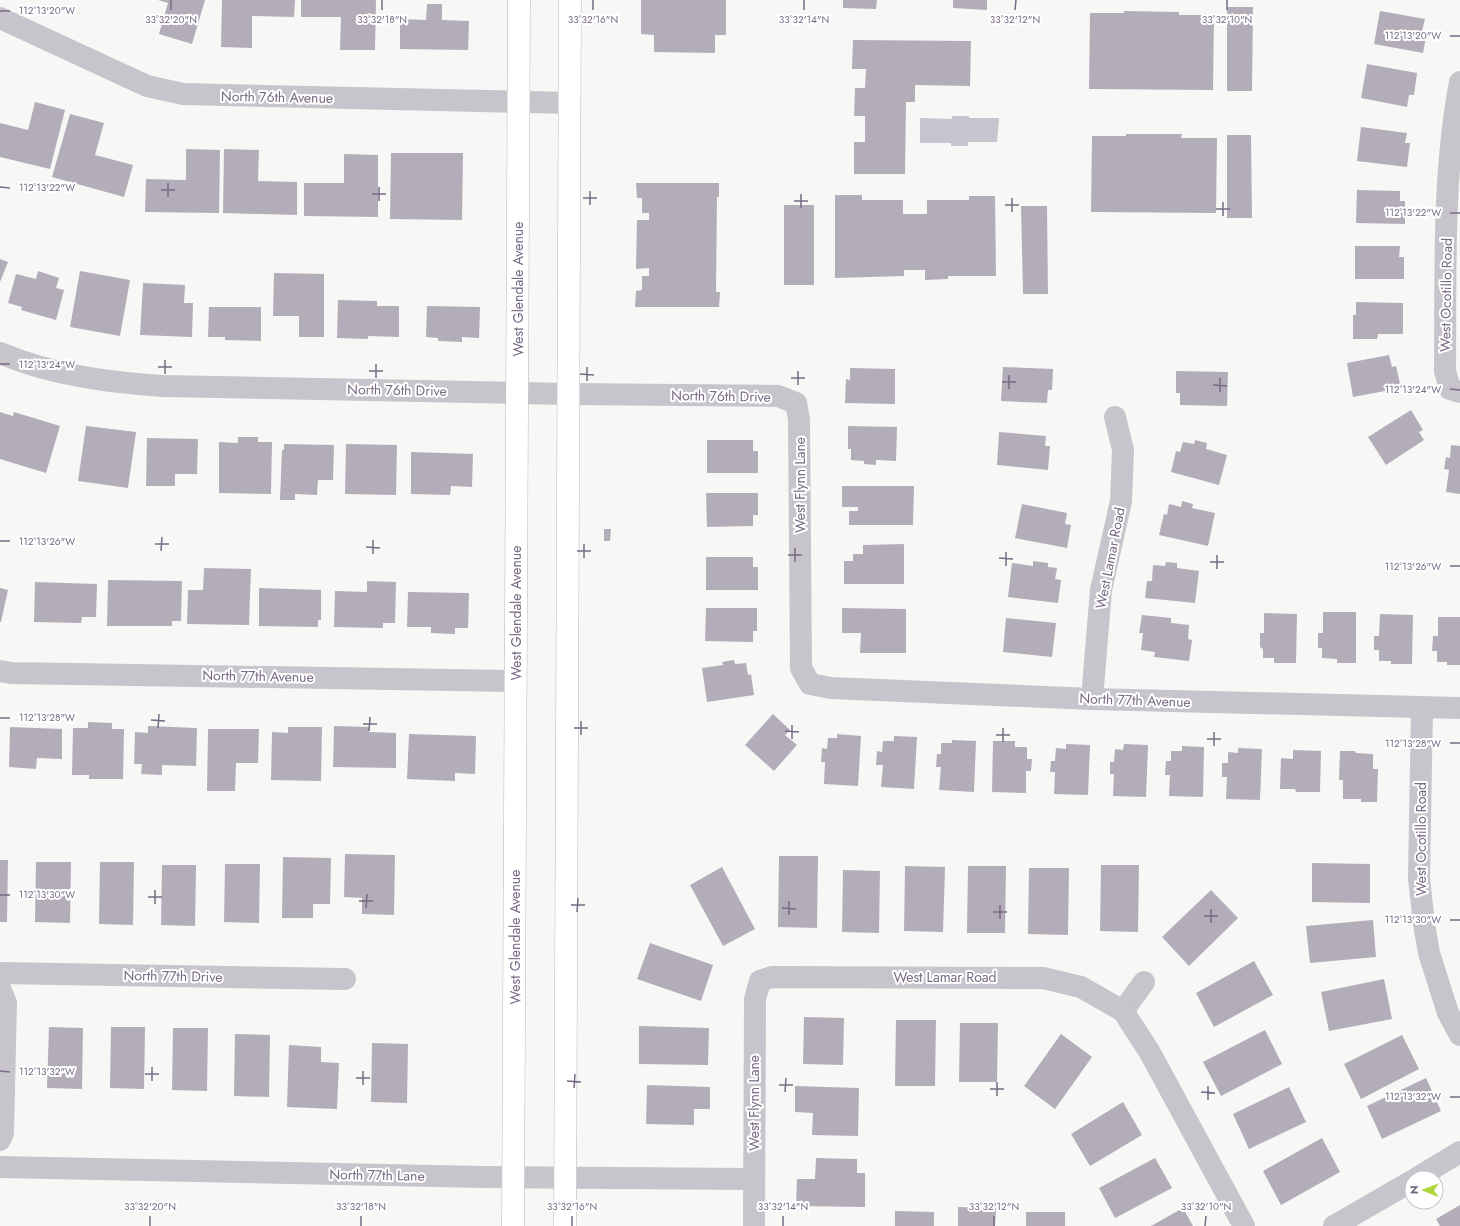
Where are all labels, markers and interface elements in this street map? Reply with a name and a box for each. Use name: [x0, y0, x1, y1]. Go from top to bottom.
text: 112°13'20"W: [19, 3, 75, 18]
text: 33°32'20"N: [145, 12, 197, 27]
text: 33°32'18"N: [357, 12, 407, 27]
text: 33°32'16"N: [568, 12, 618, 27]
text: 33°32'14"N: [779, 12, 829, 27]
text: 33°32'12"N: [990, 12, 1040, 27]
text: 33°32'10"N: [1202, 12, 1252, 27]
text: 112°13'20"W: [1385, 28, 1441, 43]
street label: North 76th Avenue: [221, 86, 333, 108]
text: 112°13'22"W: [19, 180, 75, 195]
text: 112°13'22"W: [1385, 205, 1441, 220]
street label: West Glendale Avenue: [508, 222, 528, 356]
street label: West Ocotillo Road: [1435, 238, 1457, 352]
text: 112°13'24"W: [19, 357, 75, 372]
street label: North 76th Drive: [347, 379, 447, 401]
text: 112°13'24"W: [1385, 382, 1441, 397]
street label: North 76th Drive: [671, 385, 771, 407]
street label: West Flynn Lane: [790, 437, 810, 533]
street label: West Lamar Road: [1090, 506, 1130, 610]
text: 112°13'26"W: [19, 534, 75, 549]
street label: West Glendale Avenue: [506, 546, 526, 680]
text: 112°13'26"W: [1385, 559, 1441, 574]
street label: North 77th Avenue: [202, 665, 314, 687]
street label: North 77th Avenue: [1079, 688, 1191, 712]
text: 112°13'28"W: [19, 710, 75, 725]
text: 112°13'28"W: [1385, 736, 1441, 751]
street label: West Ocotillo Road: [1411, 782, 1431, 896]
street label: West Glendale Avenue: [505, 870, 525, 1004]
text: 112°13'30"W: [19, 887, 75, 902]
text: 112°13'30"W: [1385, 912, 1441, 927]
street label: North 77th Drive: [123, 965, 223, 987]
street label: West Lamar Road: [893, 967, 997, 987]
street label: West Flynn Lane: [744, 1055, 764, 1151]
text: 112°13'32"W: [19, 1064, 75, 1079]
text: 112°13'32"W: [1385, 1089, 1441, 1104]
street label: North 77th Lane: [329, 1164, 425, 1186]
north arrow: [1404, 1170, 1444, 1210]
text: N: [1406, 1185, 1422, 1194]
text: 33°32'20"N: [124, 1199, 176, 1214]
text: 33°32'18"N: [336, 1199, 386, 1214]
text: 33°32'16"N: [547, 1199, 597, 1214]
text: 33°32'14"N: [758, 1199, 808, 1214]
text: 33°32'12"N: [969, 1199, 1019, 1214]
text: 33°32'10"N: [1181, 1199, 1231, 1214]

